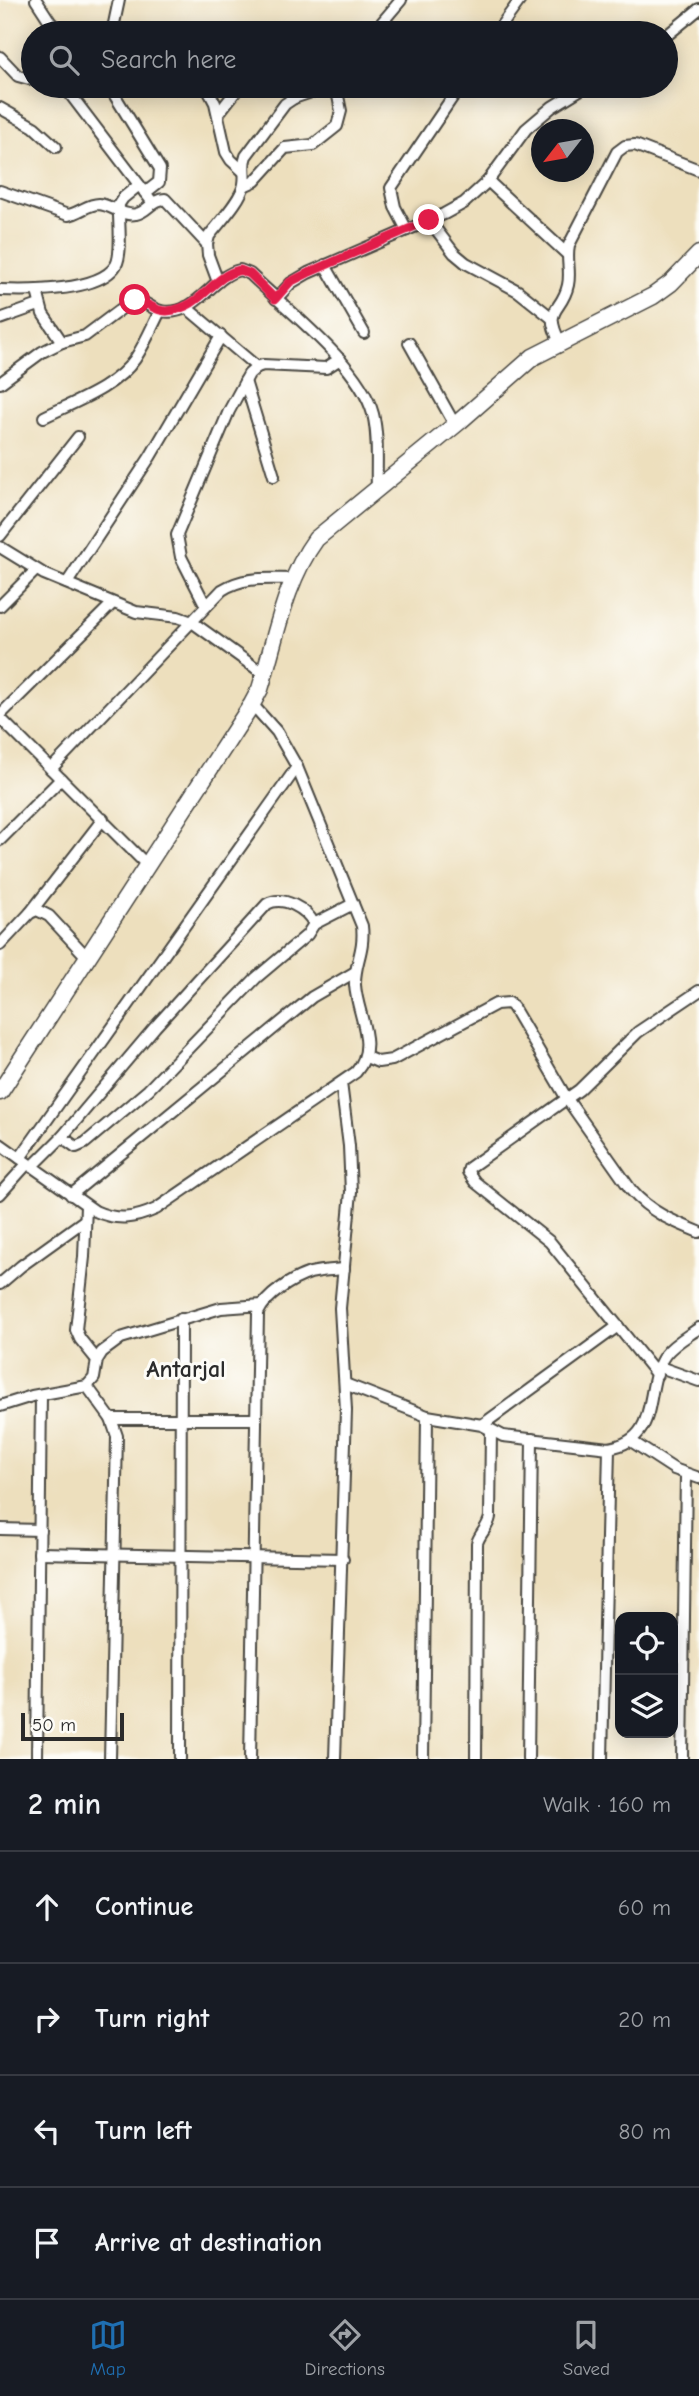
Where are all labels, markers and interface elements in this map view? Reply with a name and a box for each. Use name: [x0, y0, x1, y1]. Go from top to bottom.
search box: [21, 21, 678, 98]
icon: search: [45, 41, 83, 79]
text: Search here: [101, 45, 236, 75]
north arrow: [531, 119, 594, 182]
route end: [413, 204, 444, 235]
route start: [119, 284, 150, 315]
district label: Antarjal: [146, 1355, 226, 1383]
map controls: [615, 1612, 678, 1738]
button: locate: [615, 1612, 678, 1675]
button: layers: [615, 1675, 678, 1738]
scale bar: [21, 1710, 124, 1742]
text: 50 m: [32, 1714, 76, 1736]
text: 2 min: [28, 1787, 101, 1822]
text: Walk · 160 m: [543, 1791, 671, 1818]
icon: ahead: [28, 1888, 66, 1926]
text: Continue: [95, 1892, 193, 1922]
text: 60 m: [618, 1894, 671, 1921]
icon: right: [28, 2000, 66, 2038]
text: Turn right: [95, 2004, 209, 2034]
text: 20 m: [618, 2006, 671, 2033]
icon: left: [28, 2112, 66, 2150]
text: Turn left: [95, 2116, 192, 2146]
text: 80 m: [618, 2118, 671, 2145]
icon: arrive: [28, 2224, 66, 2262]
text: Arrive at destination: [95, 2228, 322, 2258]
tab: Map: [89, 2316, 127, 2380]
tab: Directions: [305, 2316, 385, 2380]
tab: Saved: [563, 2316, 610, 2380]

